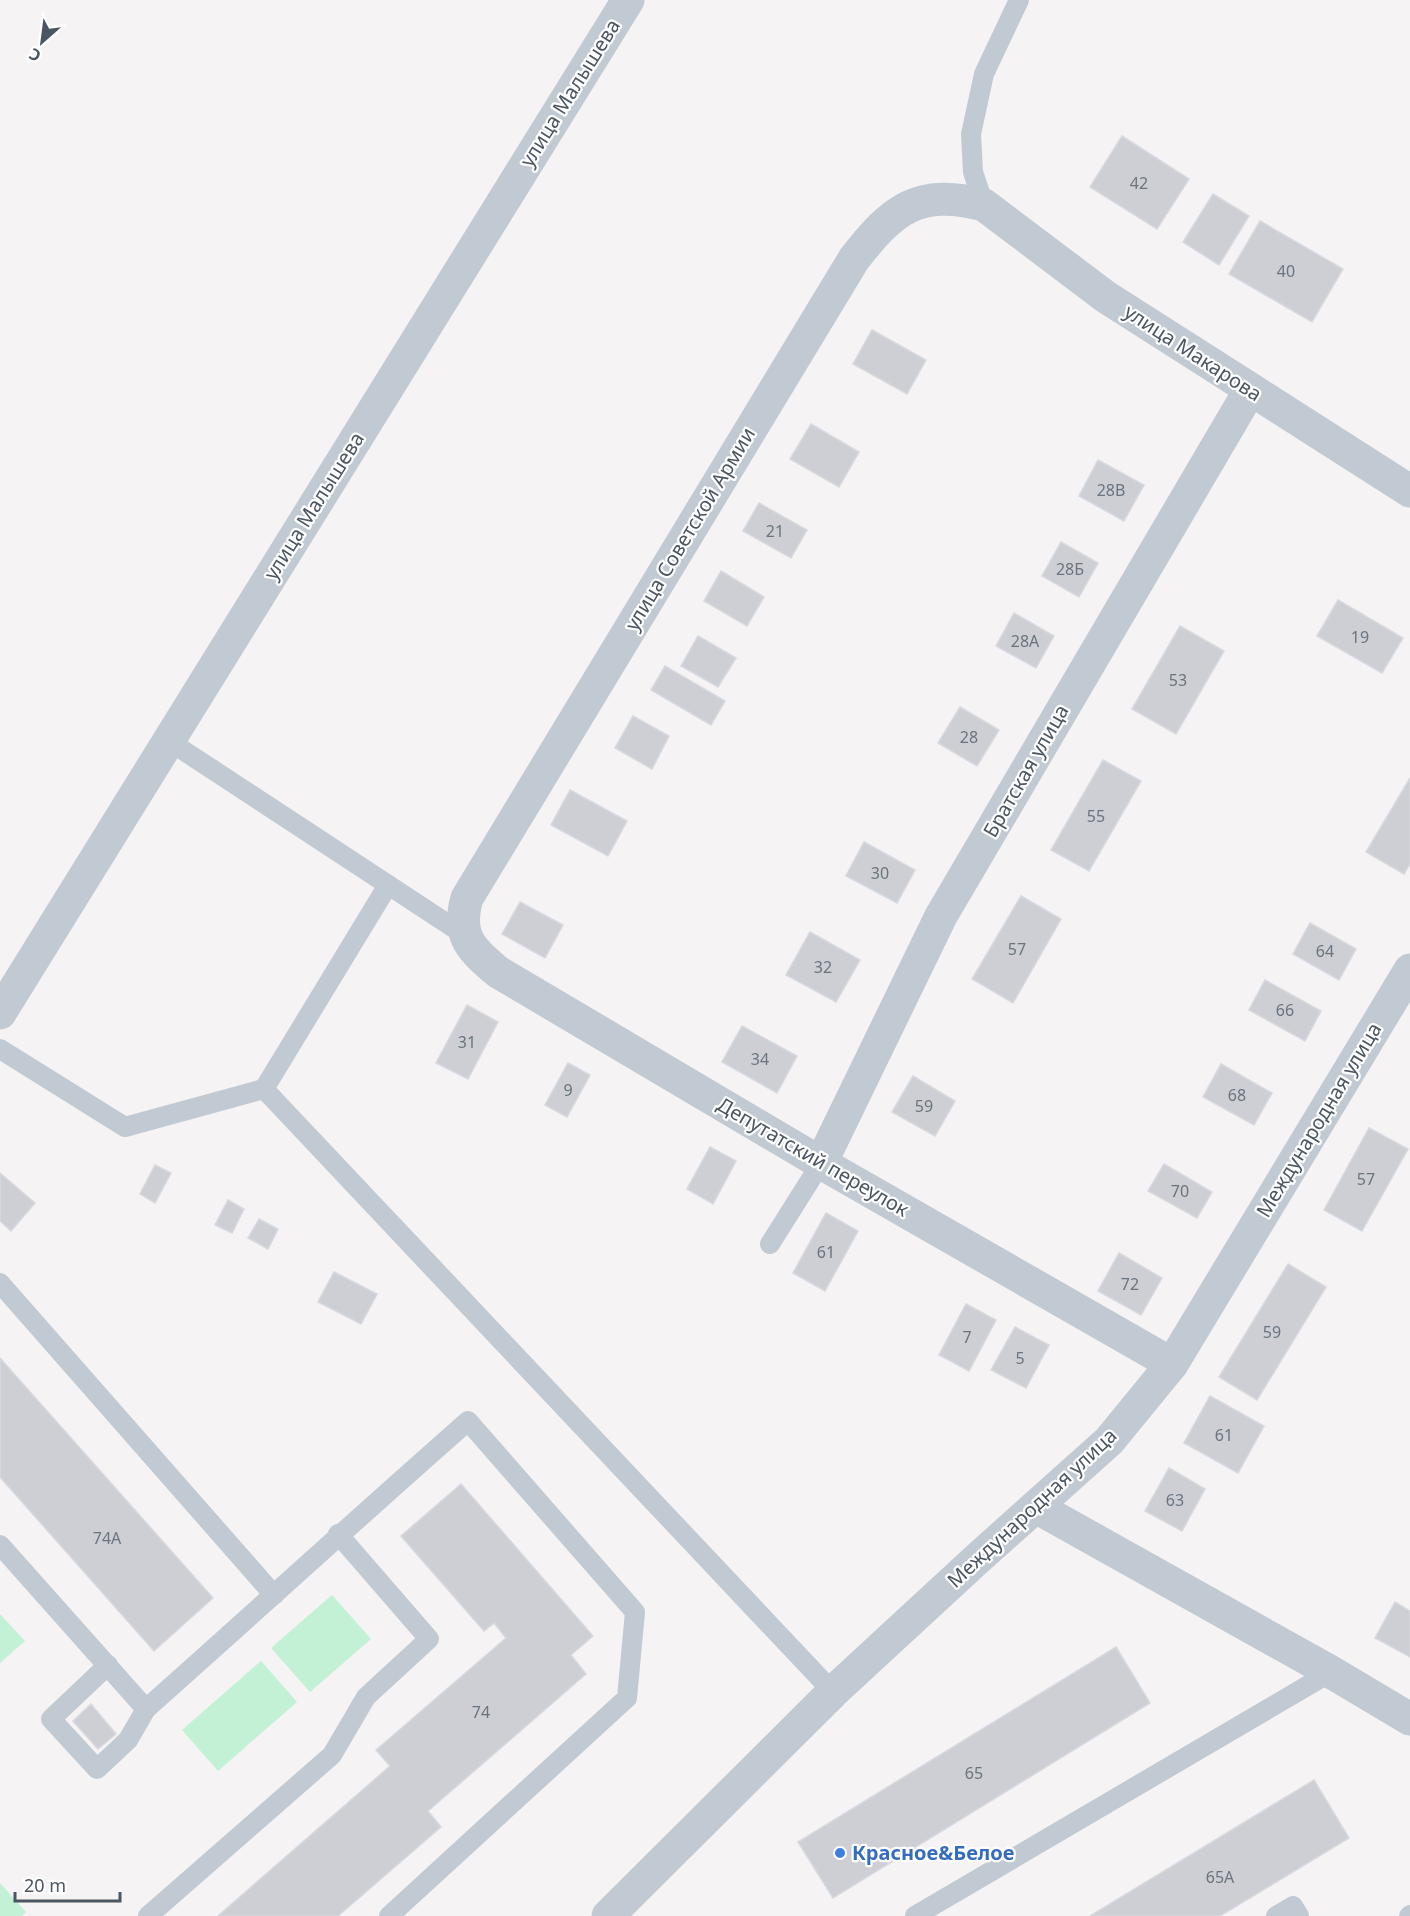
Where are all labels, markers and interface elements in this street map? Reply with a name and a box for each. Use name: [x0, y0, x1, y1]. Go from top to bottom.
north arrow: [12, 12, 72, 72]
street label: улица Малышева: [513, 14, 626, 172]
text: С: [25, 43, 45, 67]
house number: 42: [1130, 172, 1148, 194]
house number: 40: [1277, 260, 1295, 282]
street label: улица Макарова: [1119, 298, 1267, 407]
street label: улица Советской Армии: [618, 422, 761, 635]
street label: улица Малышева: [257, 427, 370, 585]
house number: 28В: [1097, 479, 1125, 501]
house number: 21: [766, 520, 784, 542]
house number: 28Б: [1056, 558, 1084, 580]
house number: 19: [1351, 626, 1369, 648]
house number: 28А: [1011, 630, 1040, 652]
house number: 53: [1169, 669, 1187, 691]
street label: Братская улица: [977, 699, 1075, 842]
house number: 28: [960, 726, 978, 748]
house number: 55: [1087, 805, 1105, 827]
house number: 30: [871, 862, 889, 884]
house number: 57: [1008, 938, 1026, 960]
house number: 64: [1316, 940, 1334, 962]
house number: 32: [814, 956, 832, 978]
house number: 66: [1276, 999, 1294, 1021]
street label: Международная улица: [1250, 1017, 1387, 1222]
house number: 31: [458, 1031, 476, 1053]
house number: 34: [751, 1048, 769, 1070]
house number: 9: [563, 1079, 573, 1101]
house number: 68: [1228, 1084, 1246, 1106]
street label: Депутатский переулок: [713, 1091, 914, 1223]
house number: 59: [915, 1095, 933, 1117]
house number: 57: [1357, 1168, 1375, 1190]
house number: 70: [1171, 1180, 1189, 1202]
house number: 61: [817, 1241, 835, 1263]
house number: 72: [1121, 1273, 1139, 1295]
house number: 59: [1263, 1321, 1281, 1343]
house number: 7: [962, 1326, 972, 1348]
house number: 5: [1015, 1347, 1025, 1369]
street label: Международная улица: [941, 1422, 1122, 1593]
house number: 61: [1215, 1424, 1233, 1446]
house number: 63: [1166, 1489, 1184, 1511]
house number: 74А: [93, 1527, 122, 1549]
house number: 74: [472, 1701, 490, 1723]
house number: 65: [965, 1762, 983, 1784]
place label: Красное&Белое: [852, 1839, 1014, 1866]
marker: Красное&Белое: [833, 1846, 847, 1860]
scale bar: [15, 1865, 120, 1903]
house number: 65А: [1206, 1866, 1235, 1888]
text: 20 m: [24, 1873, 66, 1897]

